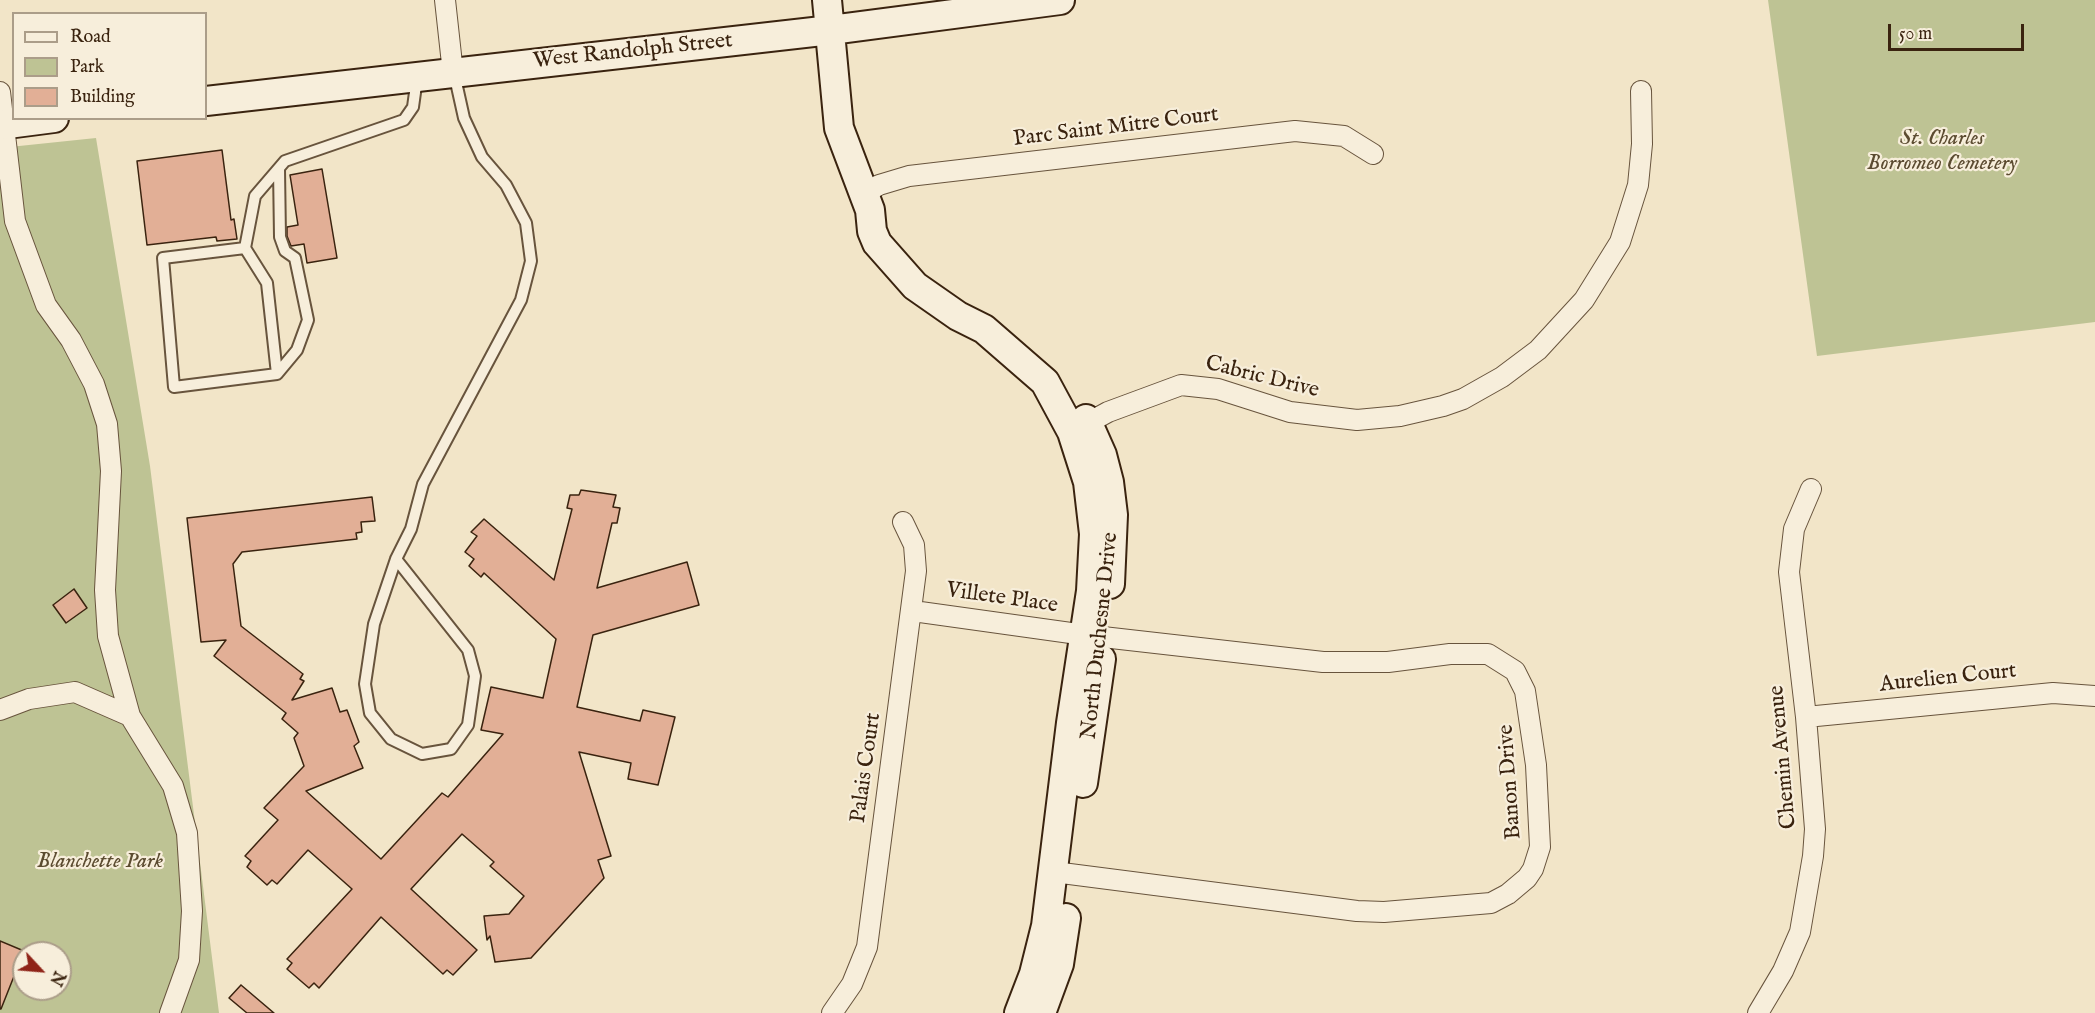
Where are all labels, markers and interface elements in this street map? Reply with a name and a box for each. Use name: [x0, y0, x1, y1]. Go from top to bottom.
legend: [12, 12, 207, 120]
scale bar: [1891, 12, 2028, 50]
text: 50 m: [1899, 23, 1932, 46]
text: Road: [70, 26, 111, 49]
street label: West Randolph Street: [532, 28, 734, 76]
text: Park: [70, 56, 104, 79]
text: Building: [70, 86, 135, 109]
street label: Parc Saint Mitre Court: [1012, 102, 1220, 154]
park label: St. Charles Borromeo Cemetery: [1867, 126, 2017, 178]
street label: Cabric Drive: [1202, 351, 1322, 405]
street label: North Duchesne Drive: [1077, 531, 1125, 741]
street label: Villete Place: [944, 578, 1060, 620]
street label: Aurelien Court: [1878, 659, 2018, 699]
street label: Chemin Avenue: [1765, 684, 1803, 830]
street label: Palais Court: [846, 711, 888, 825]
street label: Banon Drive: [1494, 724, 1528, 840]
park label: Blanchette Park: [37, 849, 163, 875]
north arrow: [12, 941, 72, 1001]
text: N: [44, 967, 68, 989]

